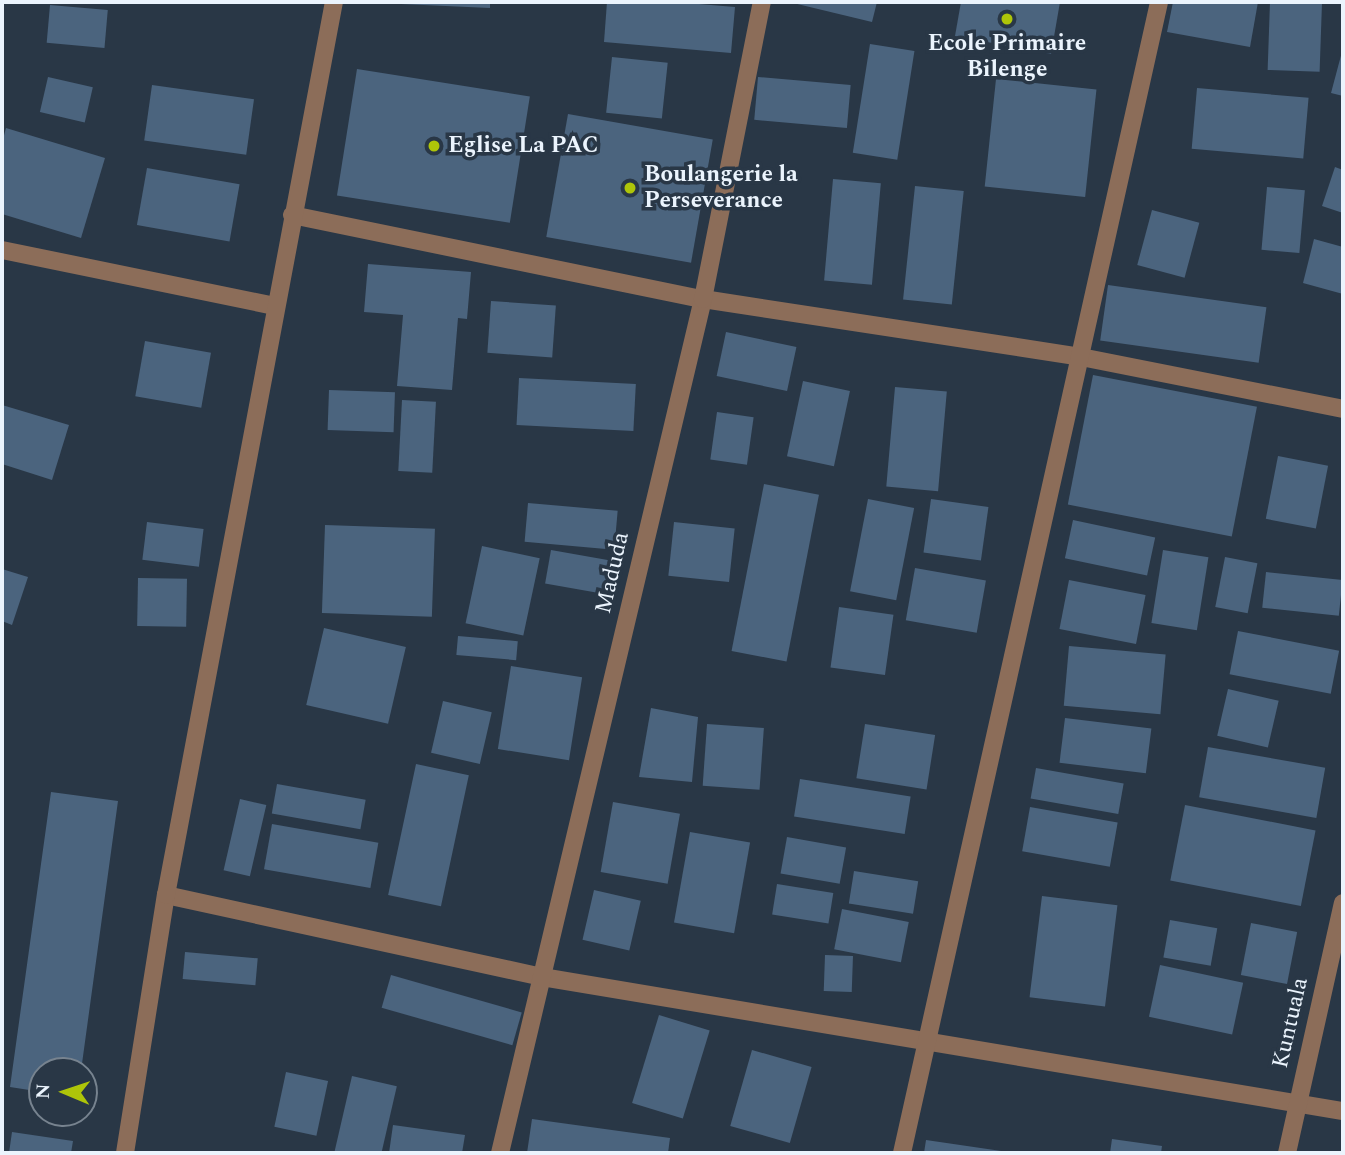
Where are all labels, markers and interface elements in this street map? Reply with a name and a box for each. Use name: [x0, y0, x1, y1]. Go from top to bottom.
marker: Ecole Primaire Bilenge: [999, 11, 1015, 27]
place label: Ecole Primaire Bilenge: [928, 30, 1086, 84]
place label: Eglise La PAC: [448, 132, 598, 160]
marker: Eglise La PAC: [426, 138, 442, 154]
place label: Boulangerie la Perseverance: [644, 161, 798, 215]
marker: Boulangerie la Perseverance: [622, 180, 638, 196]
street label: Maduda: [590, 529, 636, 617]
street label: Kuntuala: [1267, 975, 1315, 1071]
north arrow: [28, 1057, 98, 1127]
text: N: [29, 1083, 58, 1100]

